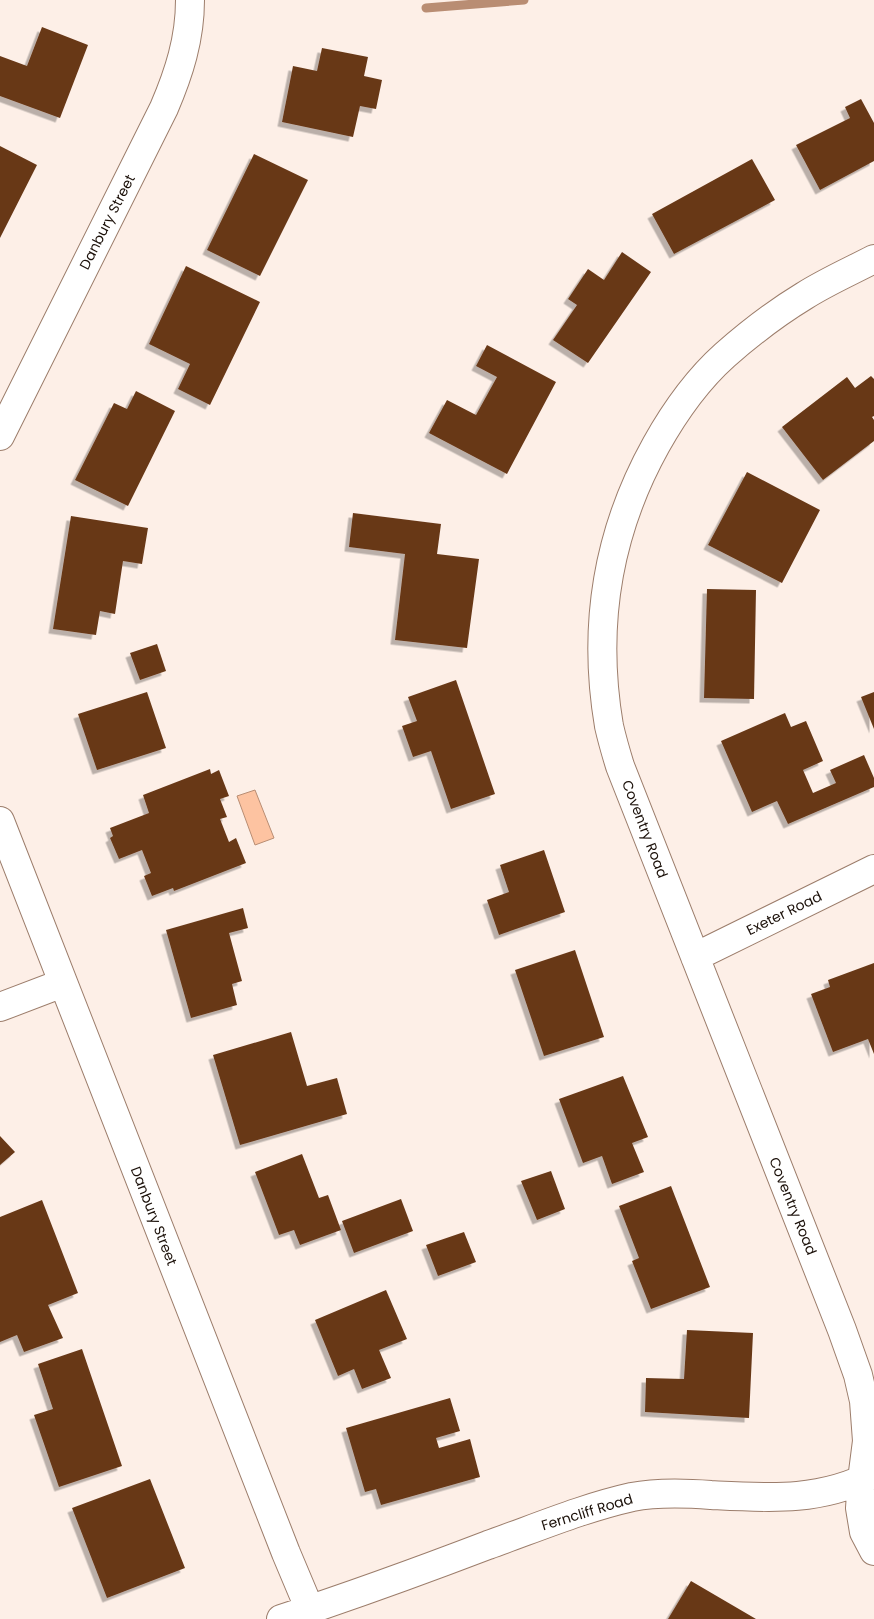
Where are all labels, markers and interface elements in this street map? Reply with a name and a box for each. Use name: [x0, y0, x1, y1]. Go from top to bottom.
street label: Danbury Street: [74, 171, 140, 273]
street label: Coventry Road: [617, 777, 673, 881]
street label: Exeter Road: [743, 886, 825, 940]
street label: Coventry Road: [764, 1154, 822, 1258]
street label: Danbury Street: [126, 1164, 182, 1268]
street label: Ferncliff Road: [539, 1489, 635, 1535]

